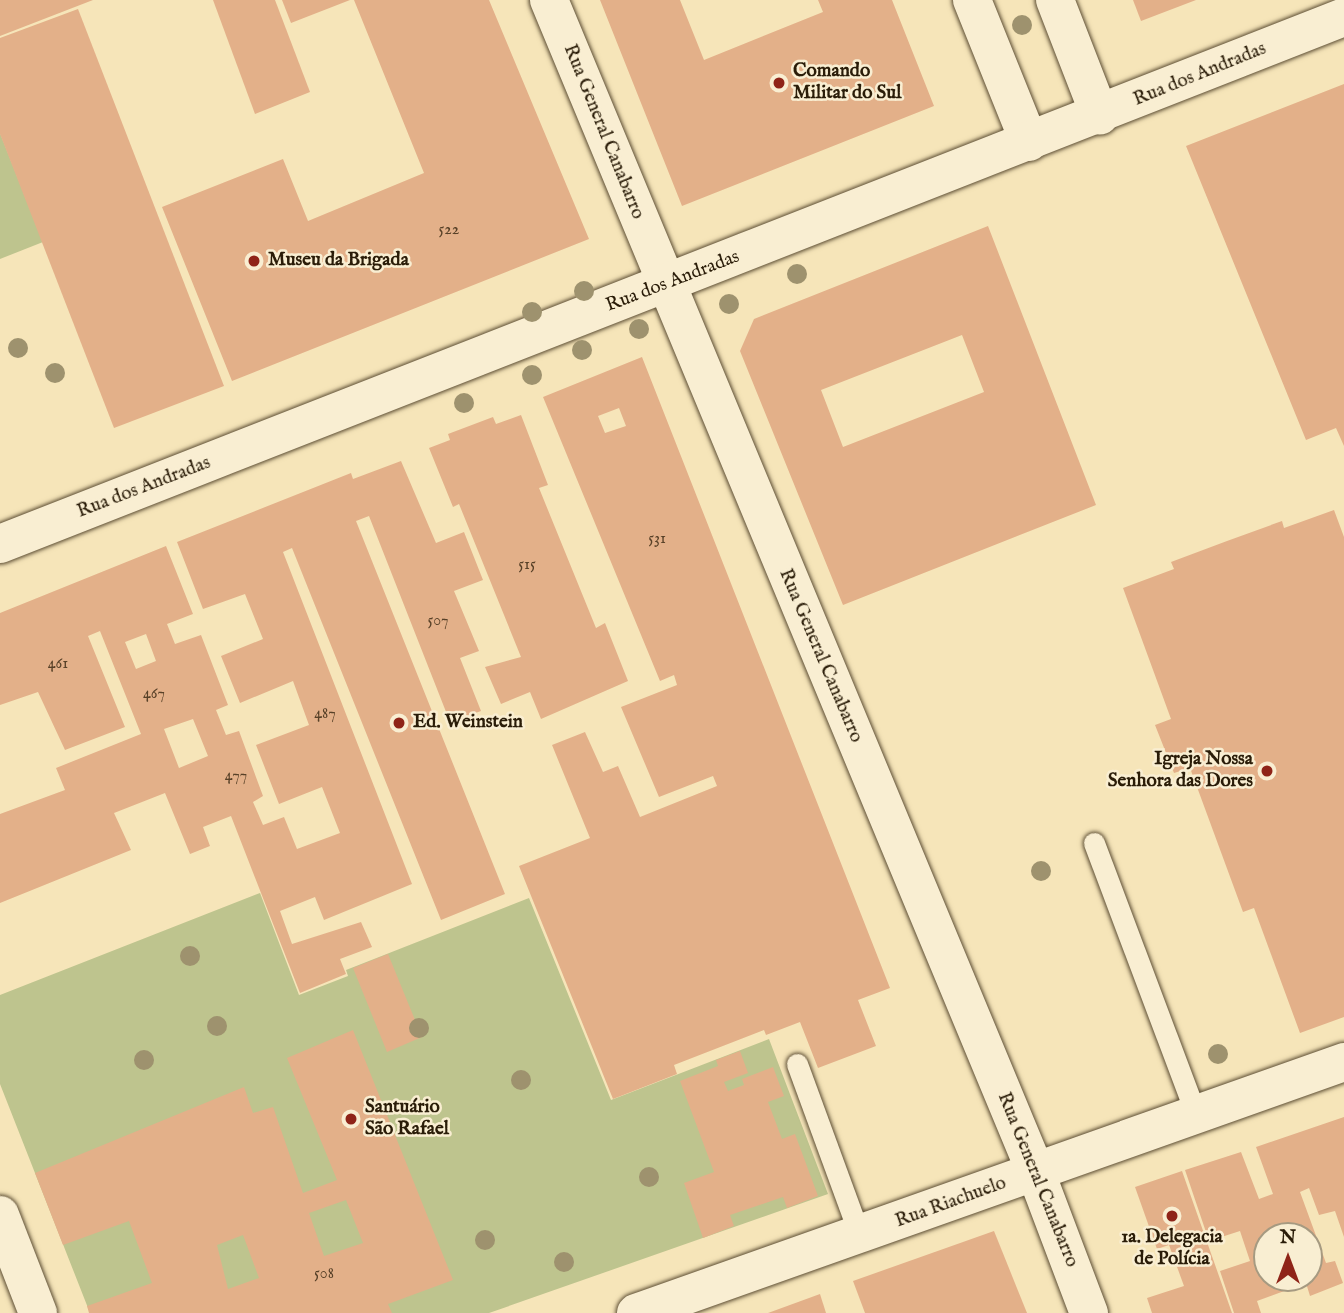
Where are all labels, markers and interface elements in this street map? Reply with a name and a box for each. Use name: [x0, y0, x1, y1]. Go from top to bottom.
street label: Rua dos Andradas: [1130, 38, 1270, 112]
street label: Rua General Canabarro: [558, 41, 648, 223]
place label: Comando Militar do Sul: [793, 61, 901, 105]
marker: Comando Militar do Sul: [771, 75, 787, 91]
house number: 522: [439, 220, 459, 240]
street label: Rua dos Andradas: [603, 246, 743, 318]
place label: Museu da Brigada: [268, 250, 409, 272]
marker: Museu da Brigada: [246, 253, 262, 269]
street label: Rua dos Andradas: [74, 452, 214, 524]
house number: 531: [648, 529, 666, 549]
house number: 515: [518, 555, 536, 575]
street label: Rua General Canabarro: [773, 566, 867, 746]
house number: 507: [427, 611, 449, 631]
house number: 461: [48, 654, 68, 674]
house number: 467: [143, 684, 165, 704]
house number: 487: [314, 704, 336, 724]
place label: Ed. Weinstein: [413, 712, 523, 734]
marker: Ed. Weinstein: [391, 715, 407, 731]
place label: Igreja Nossa Senhora das Dores: [1108, 749, 1253, 793]
marker: Igreja Nossa Senhora das Dores: [1259, 763, 1275, 779]
house number: 477: [225, 766, 247, 786]
street label: Rua General Canabarro: [992, 1089, 1082, 1271]
place label: Santuário São Rafael: [365, 1097, 449, 1141]
marker: Santuário São Rafael: [343, 1111, 359, 1127]
street label: Rua Riachuelo: [892, 1172, 1010, 1234]
marker: 1a. Delegacia de Polícia: [1164, 1208, 1180, 1224]
north arrow: [1253, 1222, 1323, 1292]
text: N: [1280, 1226, 1296, 1250]
place label: 1a. Delegacia de Polícia: [1121, 1227, 1223, 1271]
house number: 508: [314, 1264, 334, 1284]

